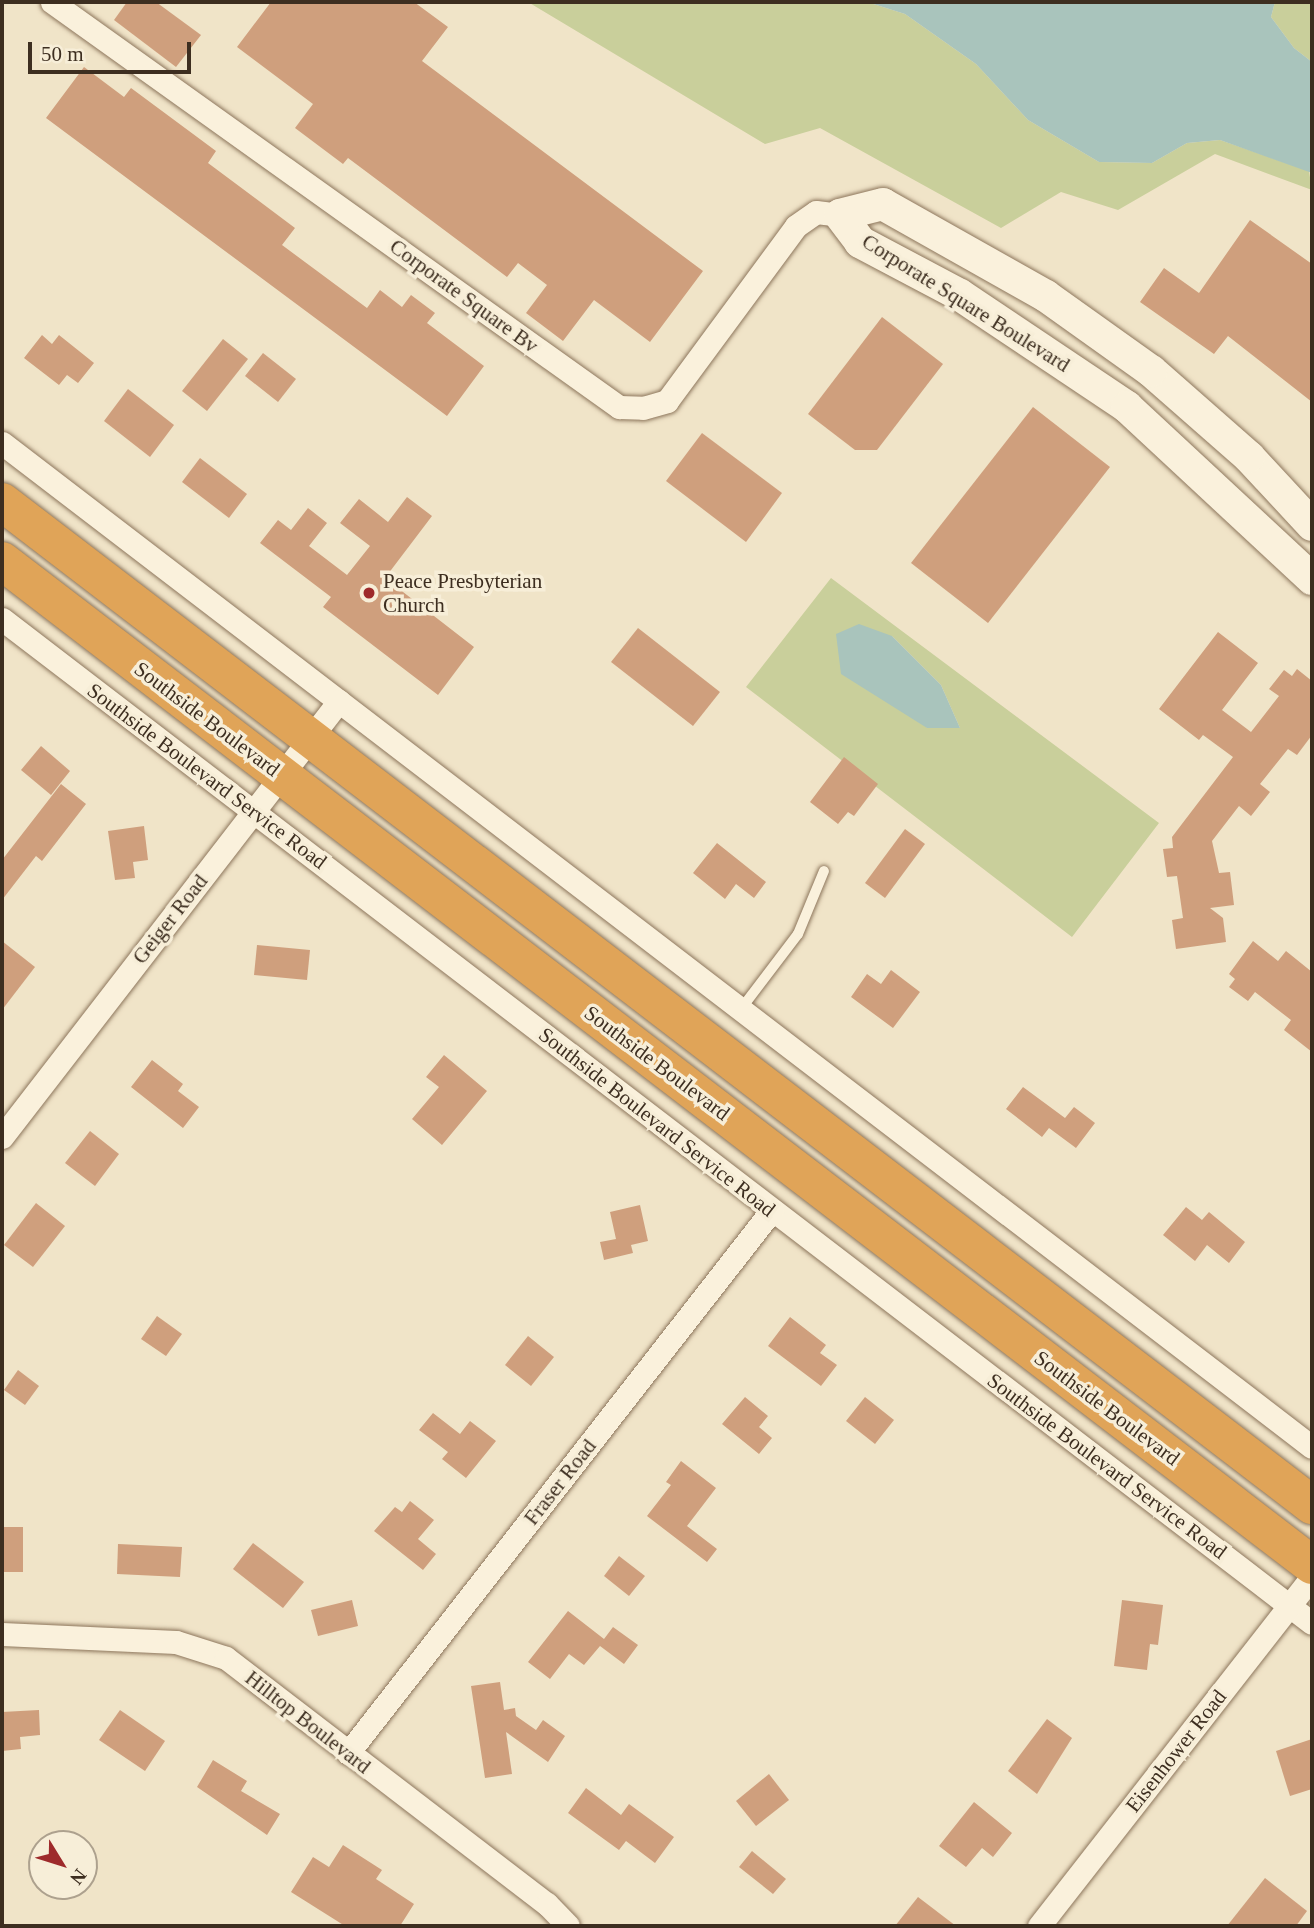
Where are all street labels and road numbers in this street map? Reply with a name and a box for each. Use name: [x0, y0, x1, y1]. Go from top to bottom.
street label: Corporate Square Boulevard: [857, 229, 1075, 377]
street label: Corporate Square Bv: [385, 234, 543, 358]
street label: Southside Boulevard: [129, 656, 285, 782]
street label: Southside Boulevard Service Road: [82, 678, 332, 874]
street label: Geiger Road: [127, 869, 213, 969]
street label: Southside Boulevard: [579, 1000, 735, 1126]
street label: Southside Boulevard Service Road: [534, 1022, 780, 1222]
street label: Southside Boulevard: [1029, 1345, 1185, 1471]
street label: Southside Boulevard Service Road: [982, 1368, 1232, 1564]
street label: Fraser Road: [519, 1434, 601, 1530]
street label: Hilltop Boulevard: [240, 1665, 376, 1779]
street label: Eisenhower Road: [1120, 1685, 1232, 1817]

